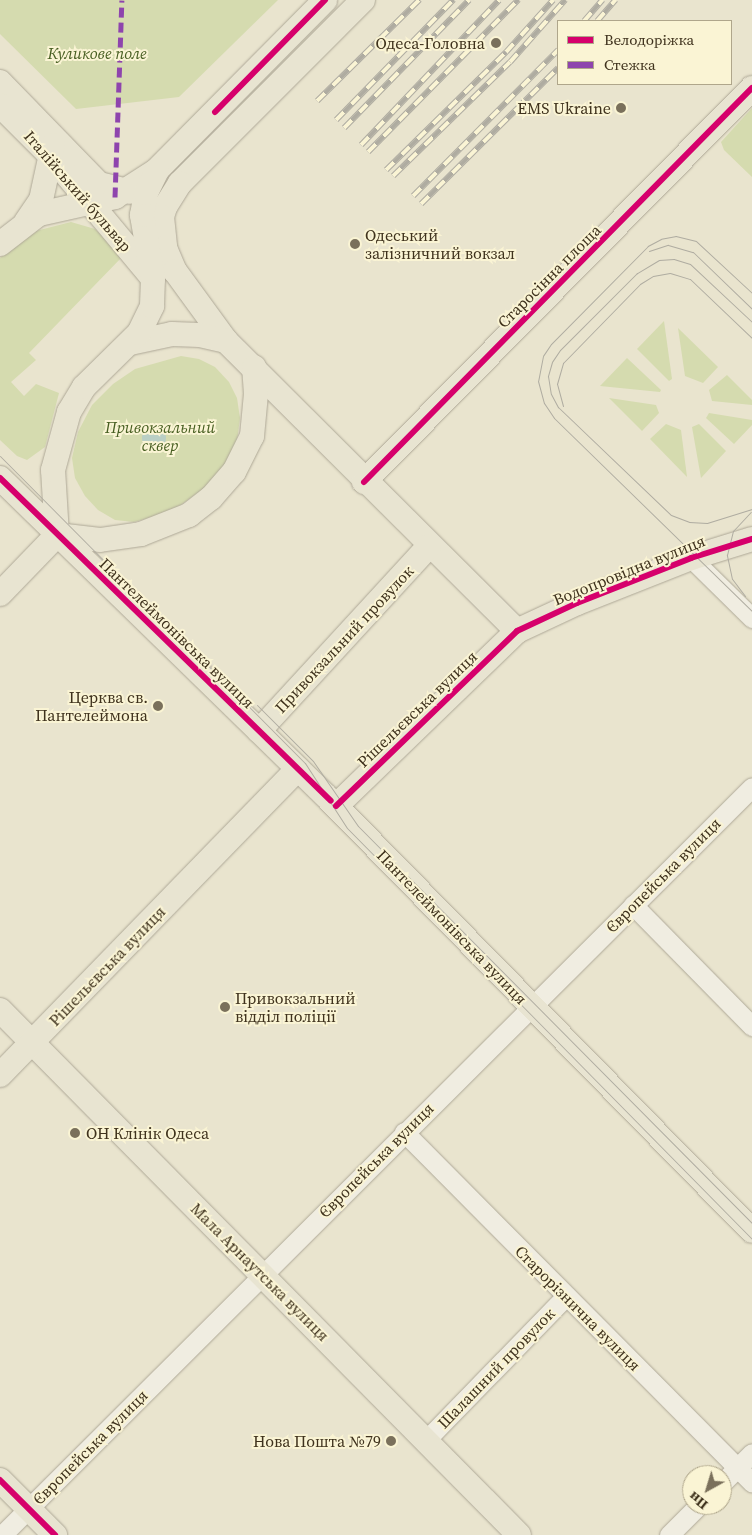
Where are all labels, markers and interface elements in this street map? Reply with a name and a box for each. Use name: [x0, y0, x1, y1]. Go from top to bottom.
legend: [557, 20, 732, 85]
text: Велодоріжка: [604, 29, 694, 50]
place label: Одеса-Головна: [375, 33, 485, 53]
marker: Одеса-Головна: [489, 36, 503, 50]
park label: Куликове поле: [47, 43, 147, 63]
text: Стежка: [604, 54, 656, 75]
place label: EMS Ukraine: [517, 98, 611, 118]
marker: EMS Ukraine: [615, 102, 627, 114]
street label: Італійський бульвар: [20, 127, 136, 255]
street label: Старосінна площа: [493, 220, 605, 332]
place label: Одеський залізничний вокзал: [365, 225, 515, 263]
marker: Одеський залізничний вокзал: [349, 238, 361, 250]
park label: Привокзальний сквер: [105, 417, 215, 455]
street label: Водопровідна вулиця: [550, 531, 708, 609]
street label: Пантелеймонівська вулиця: [96, 554, 258, 712]
street label: Привокзальний провулок: [271, 561, 417, 717]
street label: Рішельєвська вулиця: [353, 647, 481, 771]
place label: Церква св. Пантелеймона: [35, 687, 148, 725]
marker: Церква св. Пантелеймона: [152, 700, 164, 712]
street label: Європейська вулиця: [602, 814, 724, 936]
street label: Пантелеймонівська вулиця: [373, 846, 531, 1008]
street label: Рішельєвська вулиця: [45, 902, 169, 1030]
place label: Привокзальний відділ поліції: [235, 988, 356, 1026]
marker: Привокзальний відділ поліції: [219, 1001, 231, 1013]
street label: Європейська вулиця: [315, 1099, 437, 1221]
place label: ОН Клінік Одеса: [86, 1123, 209, 1143]
marker: ОН Клінік Одеса: [68, 1126, 82, 1140]
street label: Мала Арнаутська вулиця: [187, 1199, 333, 1345]
street label: Старорізнична вулиця: [511, 1241, 645, 1375]
street label: Шалашний провулок: [433, 1304, 559, 1432]
street label: Європейська вулиця: [29, 1386, 151, 1508]
place label: Нова Пошта №79: [253, 1431, 381, 1451]
marker: Нова Пошта №79: [385, 1435, 397, 1447]
north arrow: [682, 1465, 732, 1515]
text: Пн: [684, 1487, 712, 1515]

